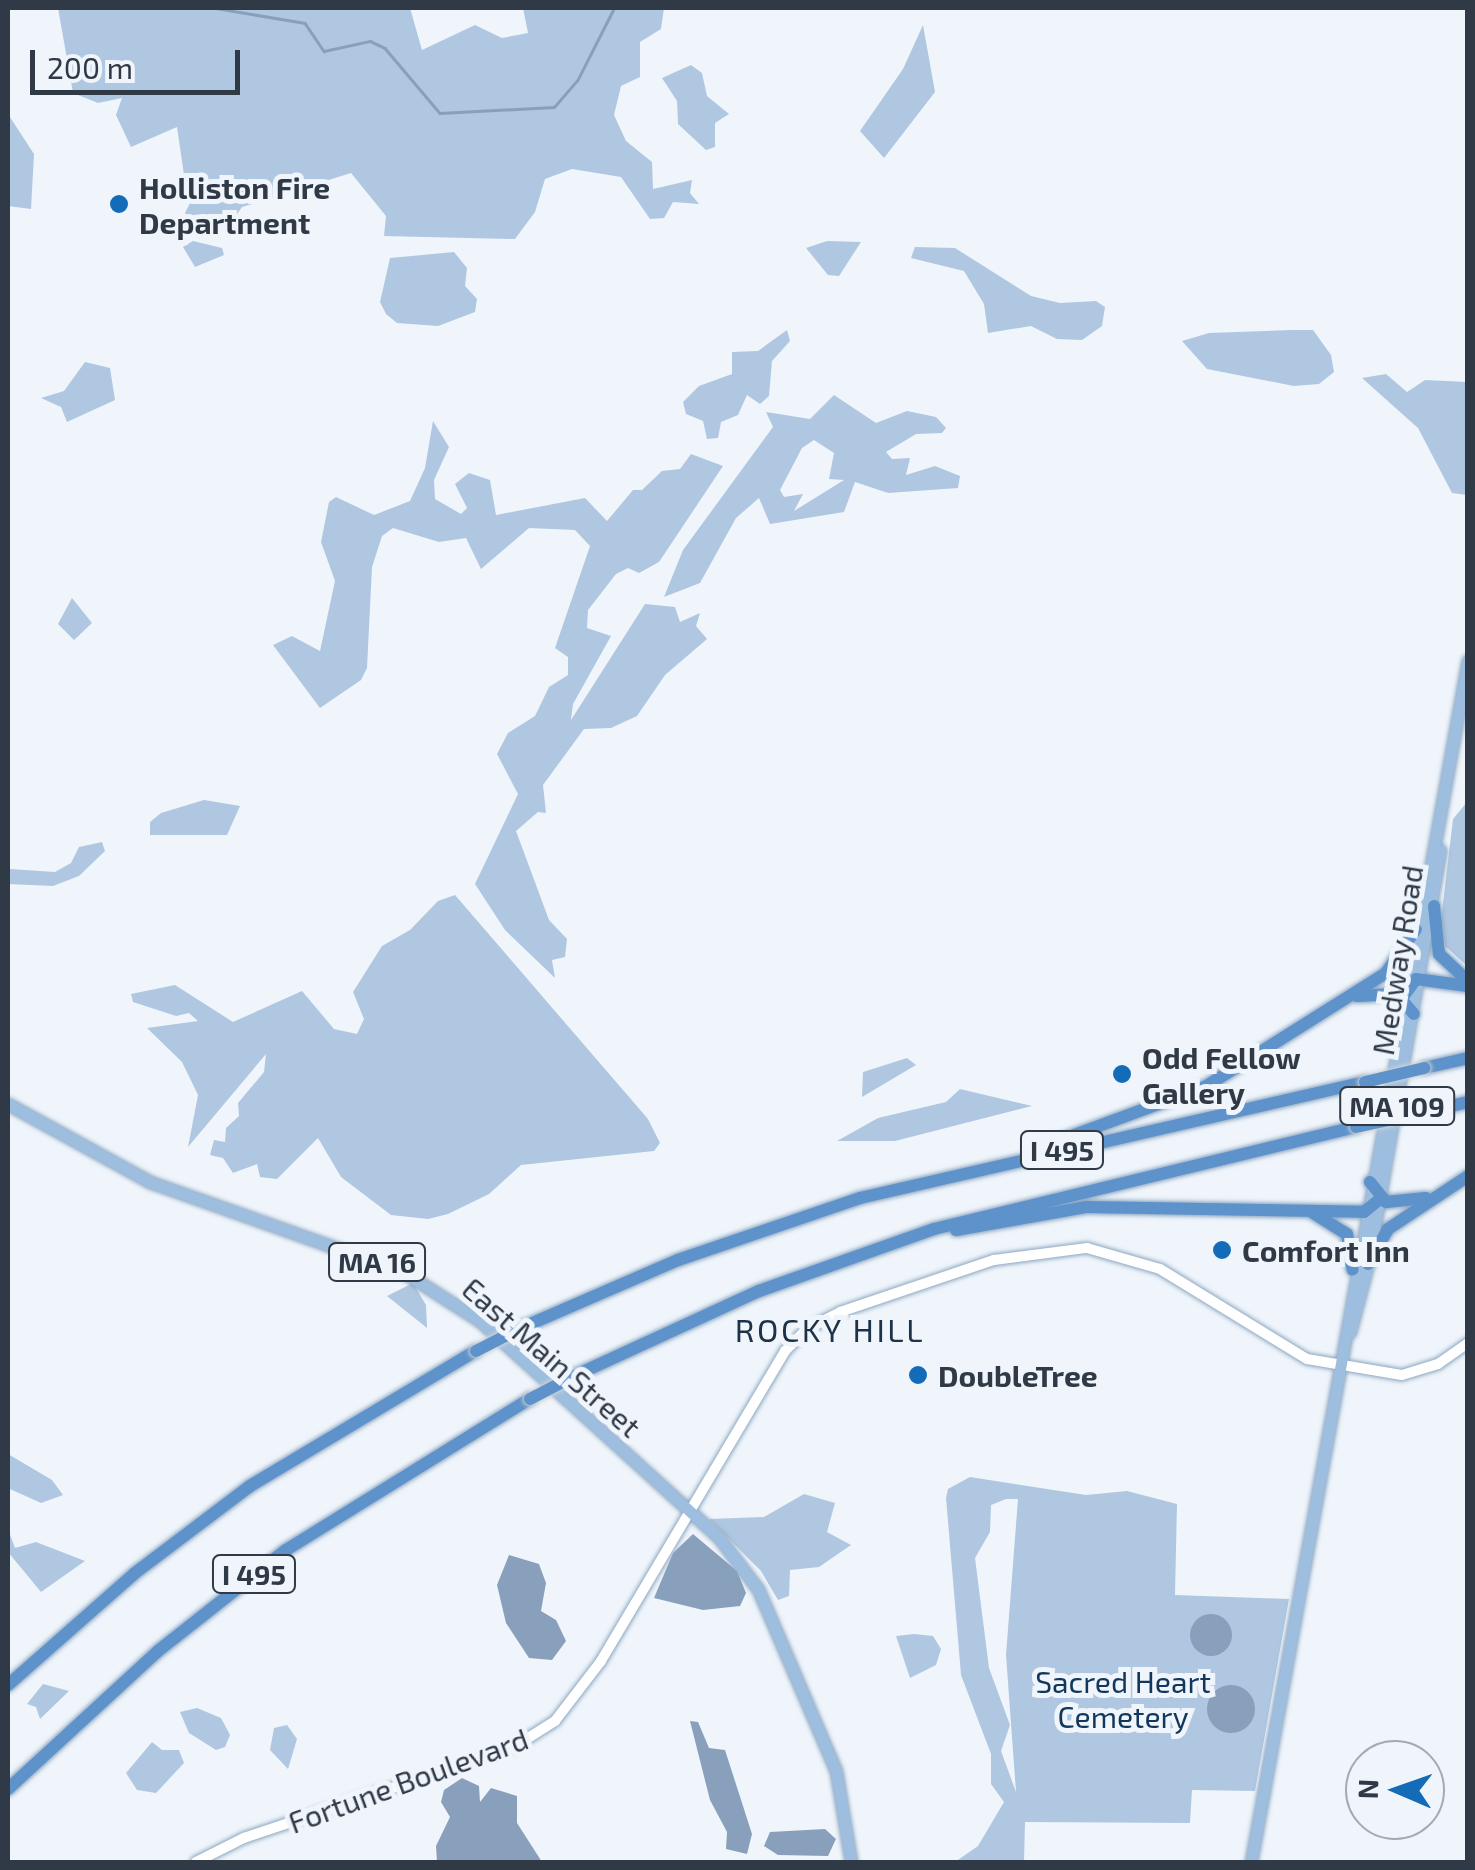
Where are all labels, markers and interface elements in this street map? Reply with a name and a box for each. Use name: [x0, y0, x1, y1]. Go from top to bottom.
scale bar: [35, 30, 245, 92]
text: 200 m: [47, 49, 133, 85]
place label: Holliston Fire Department: [139, 169, 330, 240]
marker: Holliston Fire Department: [108, 193, 130, 215]
street label: Medway Road: [1364, 862, 1430, 1058]
place label: Odd Fellow Gallery: [1142, 1039, 1301, 1110]
marker: Odd Fellow Gallery: [1111, 1063, 1133, 1085]
road number: MA 109: [1337, 1083, 1457, 1129]
road number: I 495: [1020, 1127, 1104, 1173]
place label: Comfort Inn: [1242, 1232, 1410, 1268]
road number: MA 16: [327, 1239, 427, 1285]
marker: Comfort Inn: [1211, 1239, 1233, 1261]
street label: East Main Street: [456, 1270, 648, 1444]
district label: ROCKY HILL: [734, 1310, 926, 1348]
place label: DoubleTree: [938, 1357, 1098, 1393]
marker: DoubleTree: [907, 1364, 929, 1386]
road number: I 495: [212, 1551, 296, 1597]
park label: Sacred Heart Cemetery: [1035, 1663, 1211, 1734]
street label: Fortune Boulevard: [283, 1720, 533, 1840]
north arrow: [1345, 1740, 1445, 1840]
text: N: [1350, 1778, 1384, 1800]

